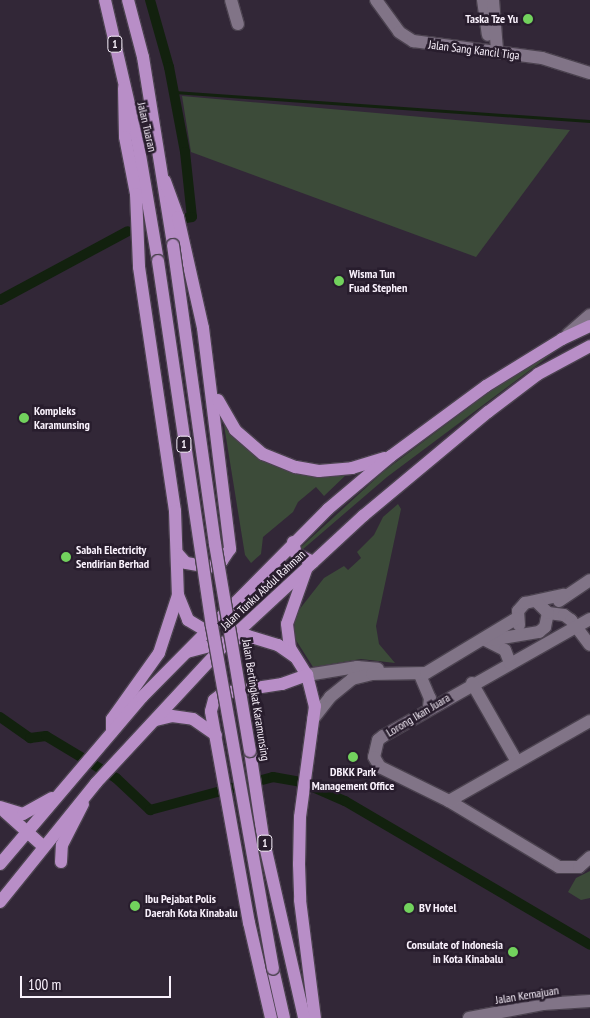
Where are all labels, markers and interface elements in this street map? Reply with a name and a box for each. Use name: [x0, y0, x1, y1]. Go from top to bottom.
place label: Taska Tze Yu: [465, 12, 518, 26]
marker: Taska Tze Yu: [522, 13, 534, 25]
road number: 1: [106, 36, 124, 52]
street label: Jalan Sang Kancil Tiga: [427, 37, 521, 63]
street label: Jalan Tuaran: [134, 101, 160, 153]
place label: Wisma Tun Fuad Stephen: [349, 267, 407, 295]
marker: Wisma Tun Fuad Stephen: [333, 275, 345, 287]
place label: Kompleks Karamunsing: [34, 404, 90, 432]
marker: Kompleks Karamunsing: [18, 412, 30, 424]
road number: 1: [175, 436, 193, 452]
place label: Sabah Electricity Sendirian Berhad: [76, 543, 149, 571]
street label: Jalan Tunku Abdul Rahman: [218, 547, 308, 633]
marker: Sabah Electricity Sendirian Berhad: [60, 551, 72, 563]
street label: Jalan Bertingkat Karamunsing: [239, 638, 273, 762]
street label: Lorong Ikan Juara: [383, 690, 453, 740]
marker: DBKK Park Management Office: [347, 751, 359, 763]
place label: DBKK Park Management Office: [312, 765, 394, 793]
road number: 1: [256, 834, 274, 851]
place label: Ibu Pejabat Polis Daerah Kota Kinabalu: [145, 892, 238, 920]
marker: Ibu Pejabat Polis Daerah Kota Kinabalu: [129, 900, 141, 912]
place label: BV Hotel: [419, 901, 457, 915]
marker: BV Hotel: [403, 902, 415, 914]
place label: Consulate of Indonesia in Kota Kinabalu: [406, 938, 503, 966]
marker: Consulate of Indonesia in Kota Kinabalu: [507, 946, 519, 958]
scale bar: [22, 966, 174, 998]
text: 100 m: [28, 975, 61, 994]
street label: Jalan Kemajuan: [494, 983, 560, 1007]

